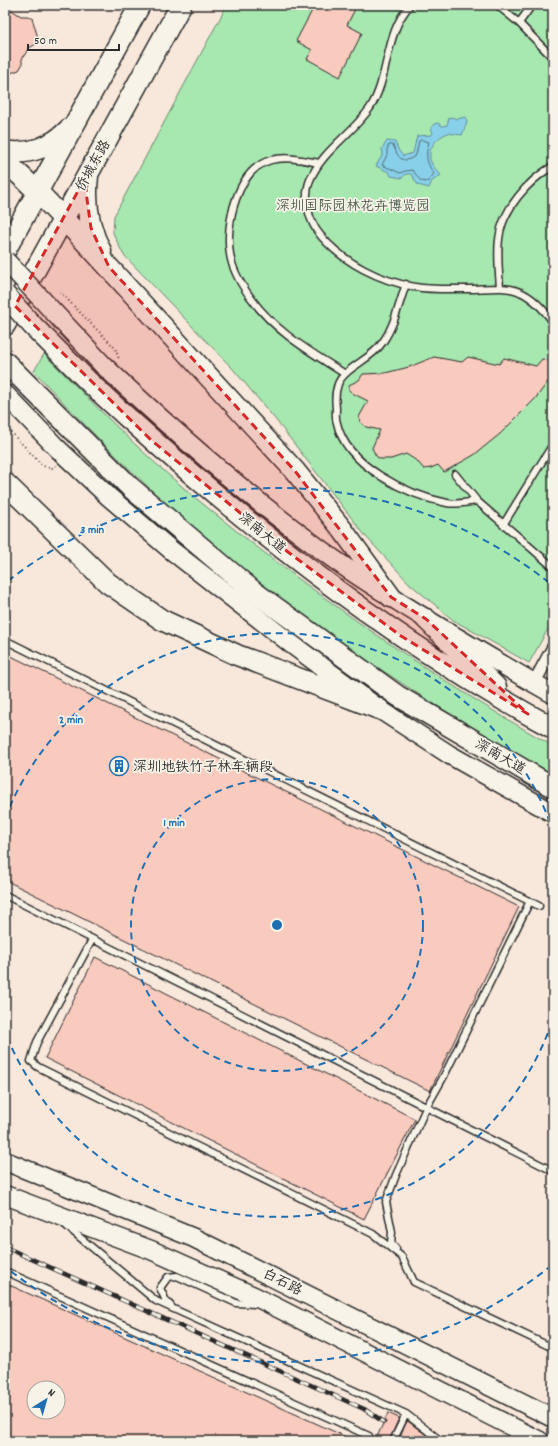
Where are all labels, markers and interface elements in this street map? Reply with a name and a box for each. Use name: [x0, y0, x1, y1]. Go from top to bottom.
scale bar: [28, 26, 119, 52]
text: 50 m: [34, 33, 57, 50]
street label: 侨城东路: [71, 137, 116, 195]
park label: 深圳国际园林花卉博览园: [276, 197, 430, 217]
street label: 深南大道: [234, 508, 290, 559]
text: 3 min: [80, 522, 104, 539]
text: 2 min: [59, 712, 83, 729]
street label: 深南大道: [471, 735, 529, 780]
building icon: 深圳地铁竹子林车辆段: [108, 755, 130, 777]
place label: 深圳地铁竹子林车辆段: [133, 758, 273, 778]
text: 1 min: [163, 815, 185, 832]
centre of rings: [270, 918, 284, 932]
street label: 白石路: [259, 1264, 305, 1301]
north arrow: [26, 1380, 66, 1420]
text: N: [44, 1386, 58, 1402]

